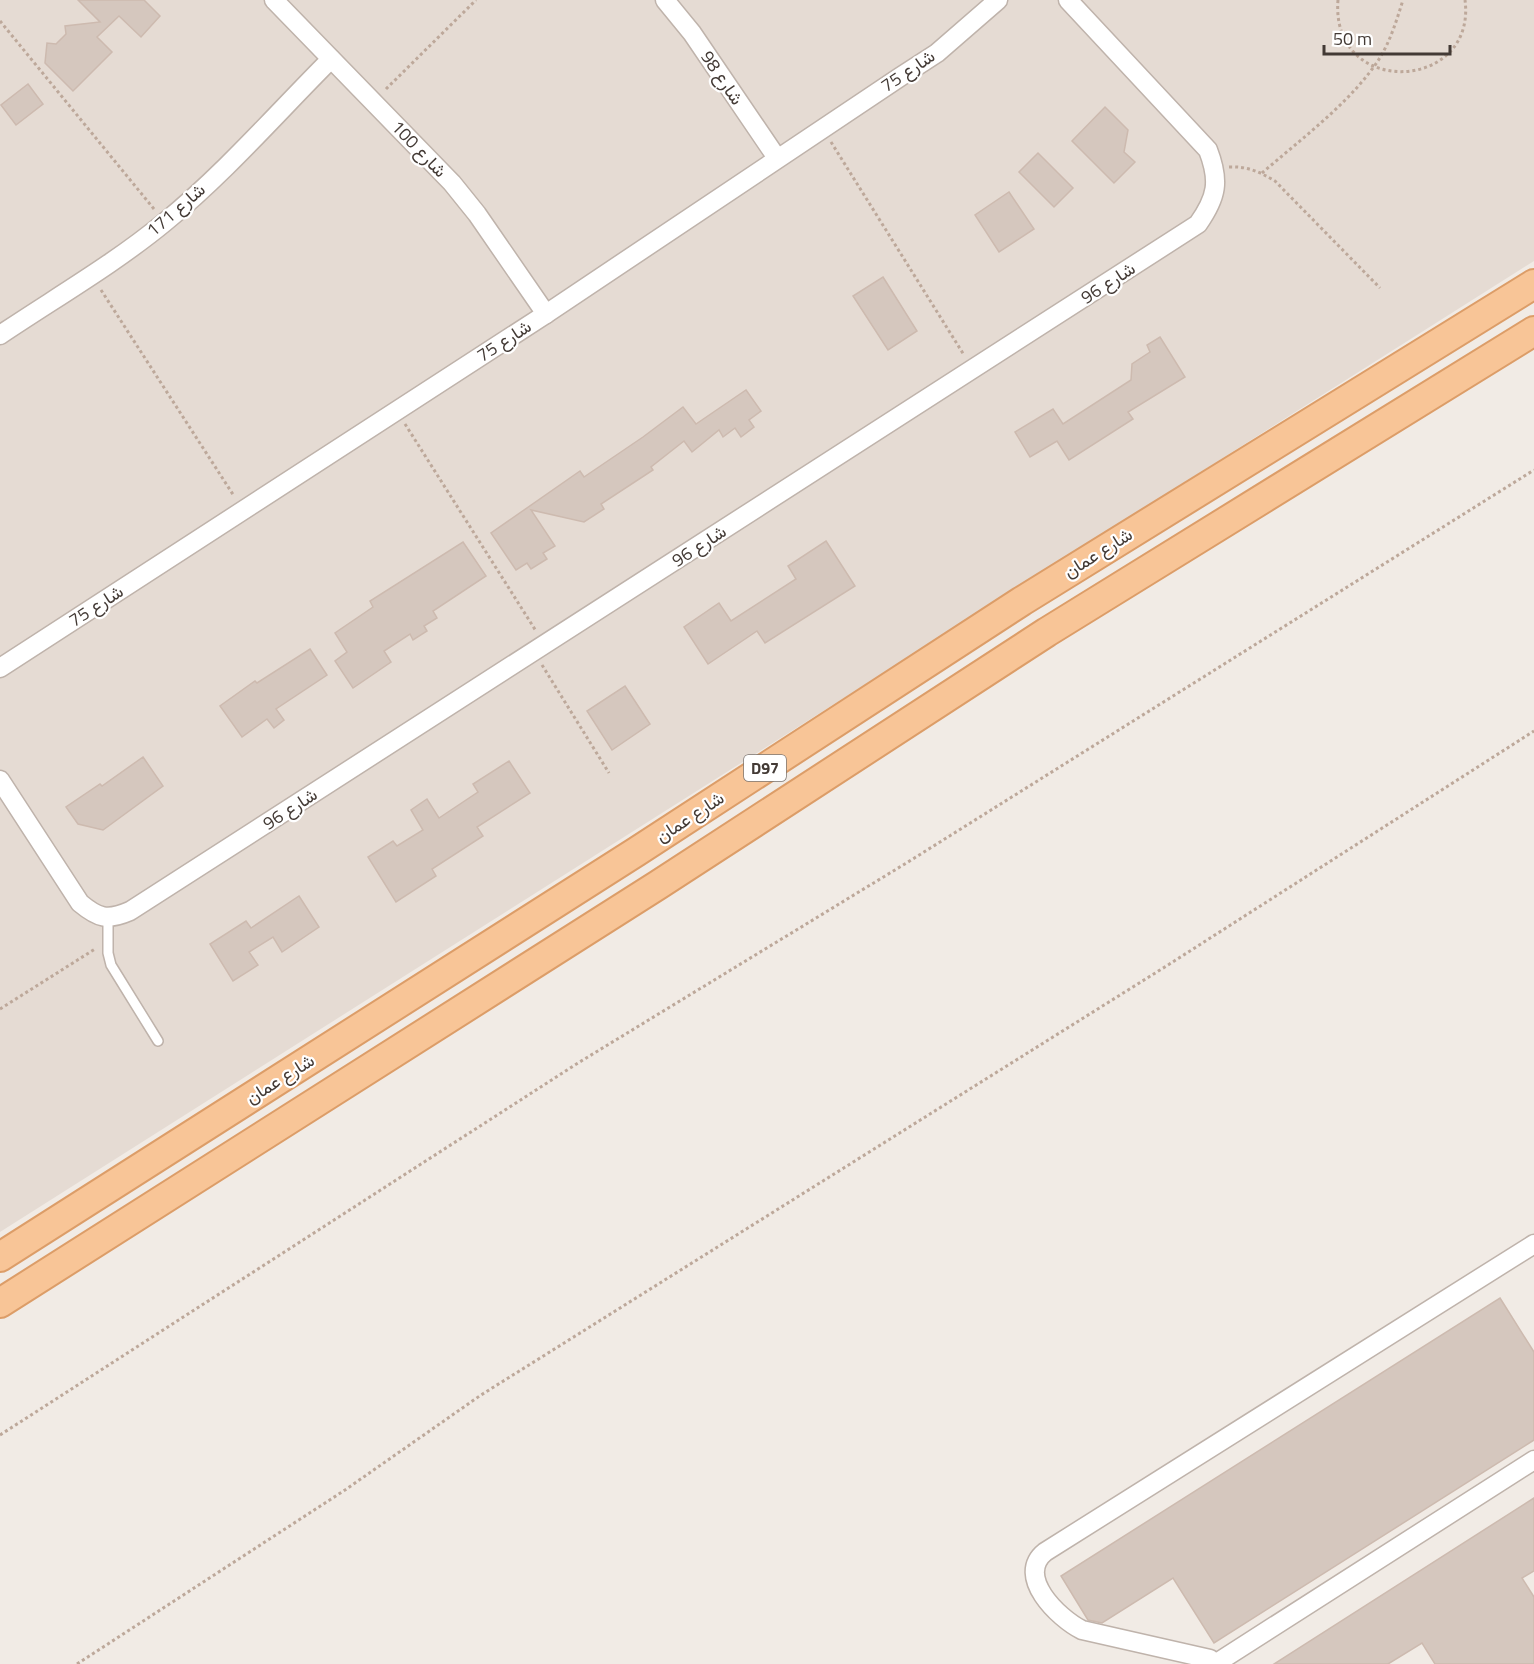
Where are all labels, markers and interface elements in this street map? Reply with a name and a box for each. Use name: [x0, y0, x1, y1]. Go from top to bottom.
scale bar: [1324, 18, 1450, 56]
text: 50 m: [1333, 25, 1372, 52]
street label: شارع 75: [875, 43, 940, 99]
street label: شارع 98: [694, 45, 750, 110]
street label: شارع 100: [385, 114, 454, 183]
street label: شارع 171: [140, 176, 211, 243]
street label: شارع 96: [1075, 255, 1140, 310]
street label: شارع 75: [471, 313, 536, 368]
street label: شارع 96: [666, 518, 731, 573]
street label: شارع عمان: [1058, 521, 1137, 584]
street label: شارع 75: [63, 578, 128, 633]
road number: D97: [744, 755, 786, 781]
street label: شارع 96: [257, 781, 322, 836]
street label: شارع عمان: [650, 784, 729, 849]
street label: شارع عمان: [240, 1047, 319, 1110]

